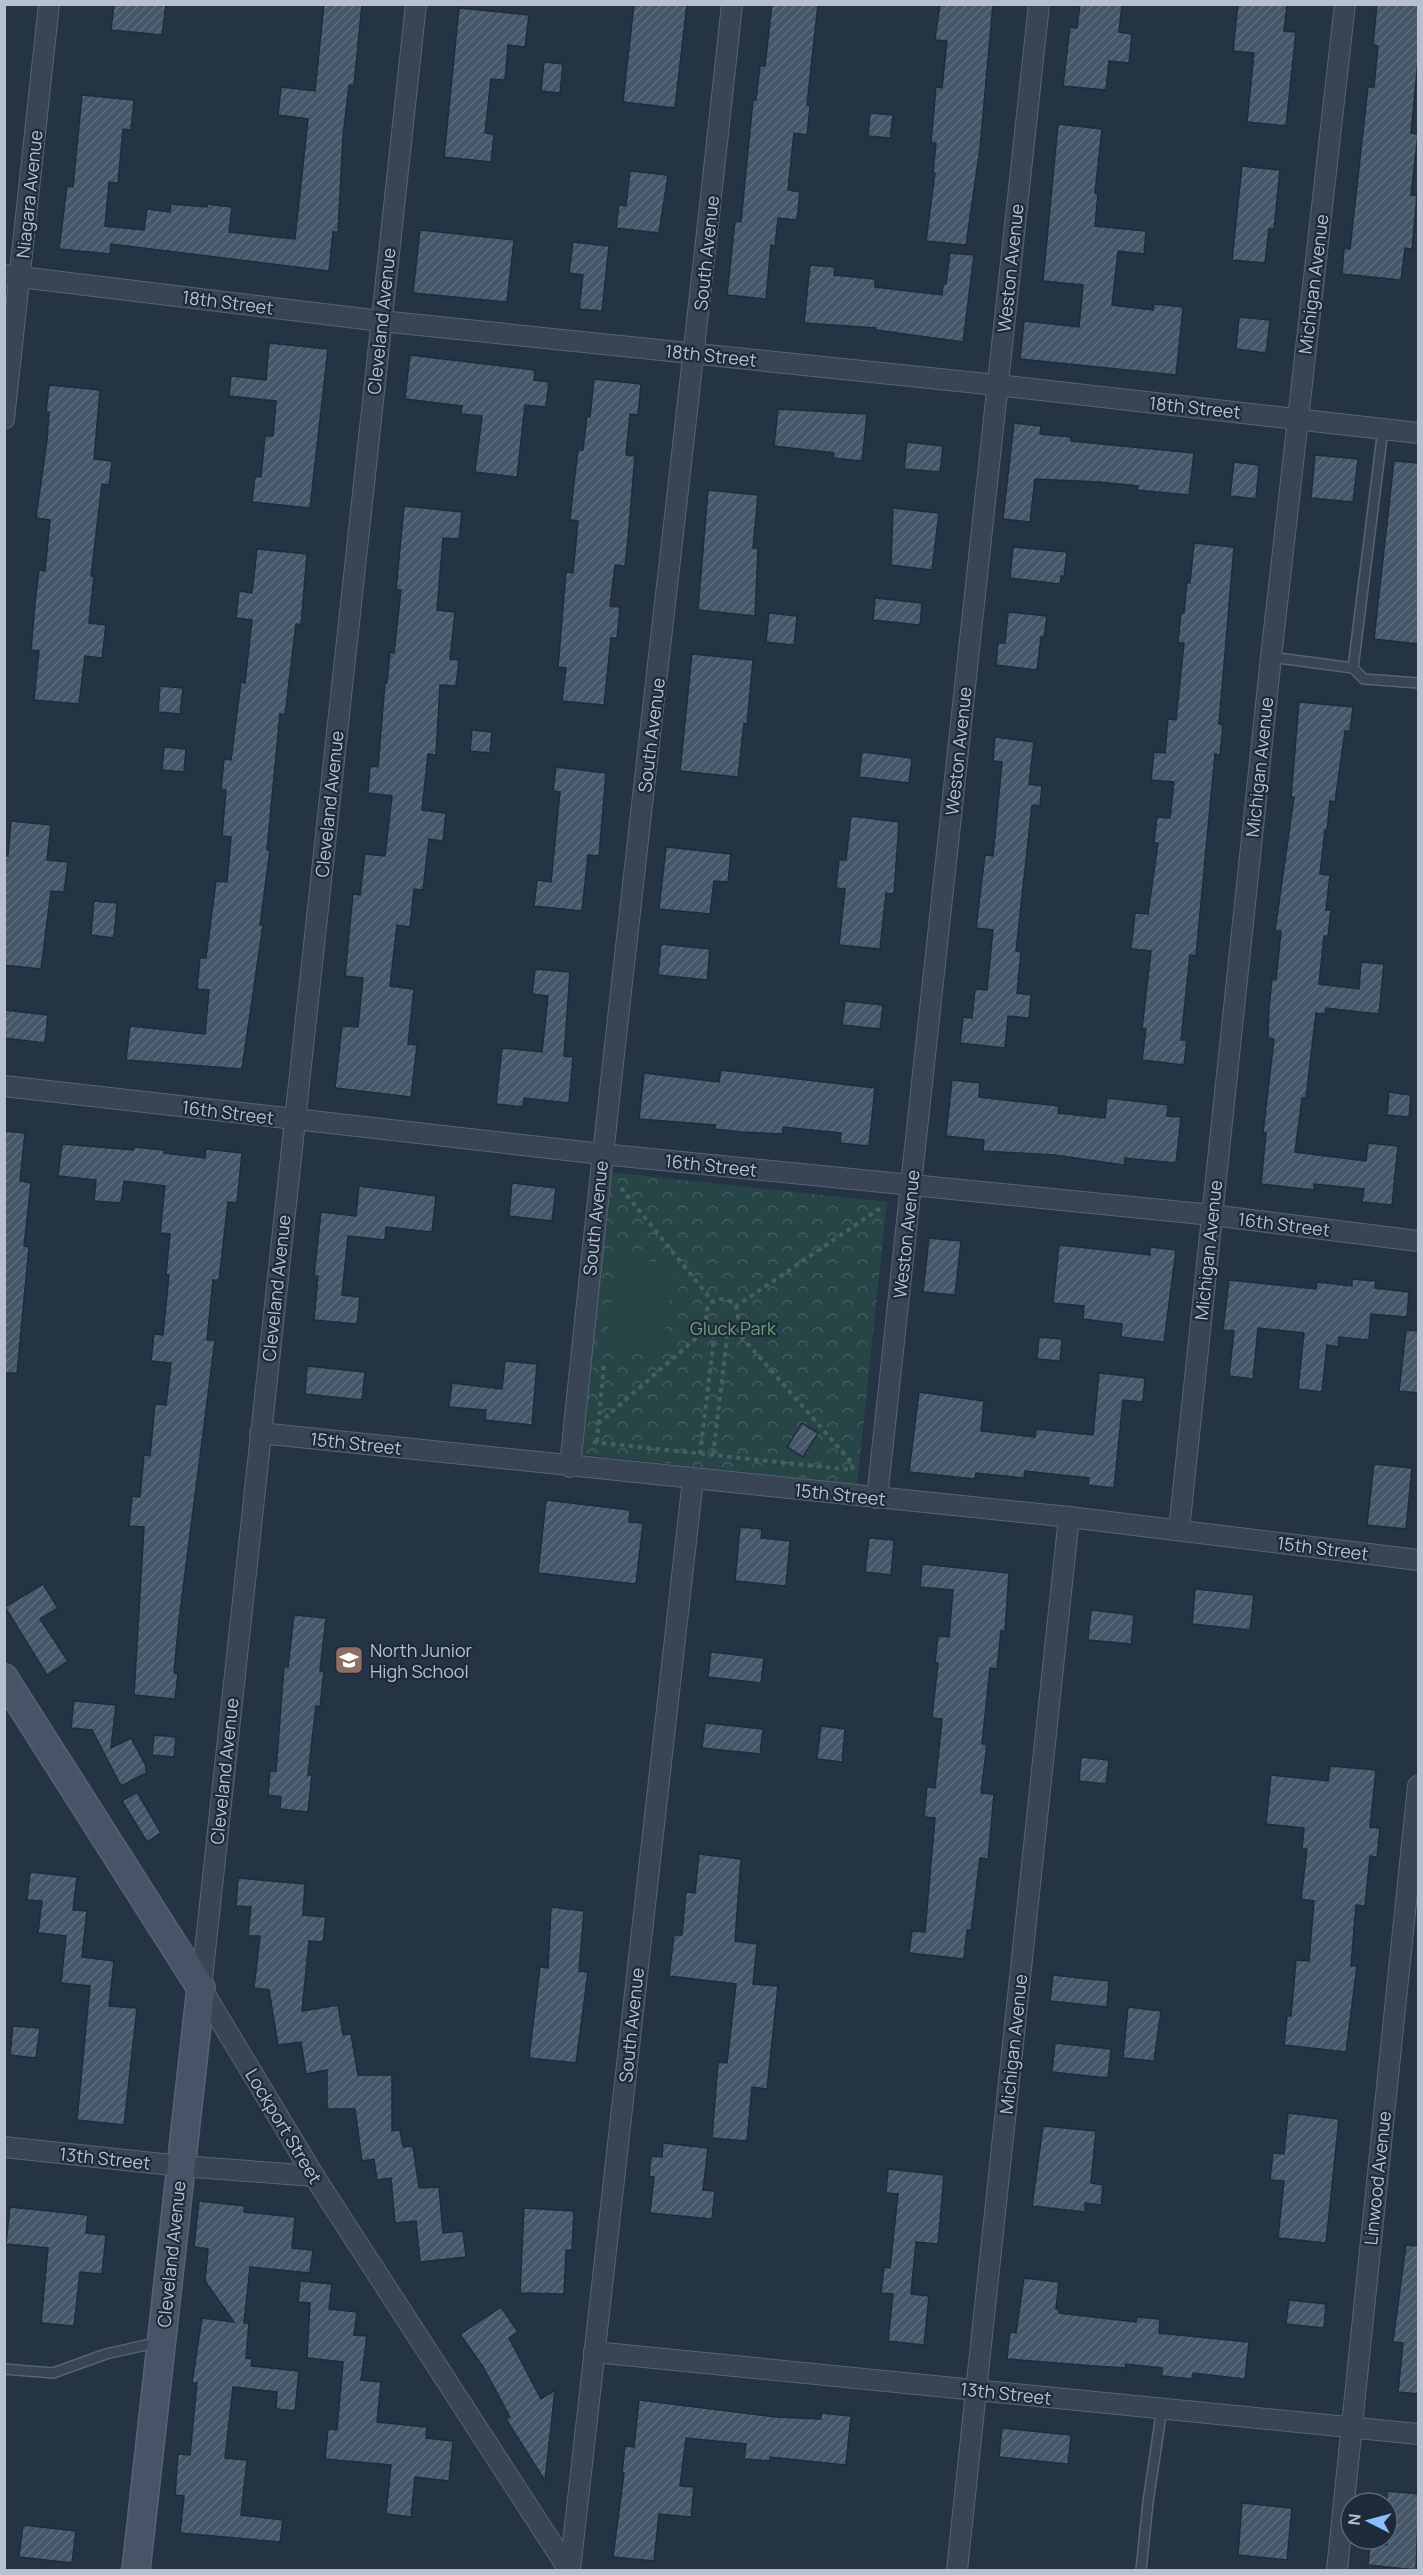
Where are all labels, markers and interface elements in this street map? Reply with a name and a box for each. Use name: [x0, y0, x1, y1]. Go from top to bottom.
street label: Niagara Avenue: [10, 129, 48, 259]
street label: South Avenue: [688, 194, 724, 312]
street label: Weston Avenue: [991, 203, 1029, 333]
street label: Michigan Avenue: [1293, 213, 1333, 355]
street label: Cleveland Avenue: [361, 247, 401, 395]
street label: 18th Street: [181, 284, 275, 320]
street label: 18th Street: [664, 338, 758, 372]
street label: 18th Street: [1148, 390, 1242, 424]
street label: South Avenue: [632, 676, 670, 794]
street label: Weston Avenue: [939, 686, 977, 816]
street label: Michigan Avenue: [1240, 696, 1278, 838]
street label: Cleveland Avenue: [309, 730, 349, 878]
street label: 16th Street: [181, 1094, 275, 1130]
street label: 16th Street: [664, 1148, 758, 1182]
street label: South Avenue: [577, 1159, 613, 1277]
street label: Weston Avenue: [887, 1169, 925, 1299]
street label: Michigan Avenue: [1189, 1179, 1227, 1321]
street label: 16th Street: [1237, 1206, 1331, 1242]
street label: Cleveland Avenue: [256, 1214, 296, 1362]
park label: Gluck Park: [690, 1316, 777, 1340]
street label: 15th Street: [309, 1426, 403, 1460]
street label: 15th Street: [793, 1477, 887, 1511]
street label: 15th Street: [1276, 1530, 1370, 1566]
place label: North Junior High School: [370, 1638, 473, 1683]
school or university icon: North Junior High School: [333, 1644, 365, 1676]
street label: Cleveland Avenue: [204, 1697, 244, 1845]
street label: South Avenue: [613, 1966, 649, 2084]
street label: Michigan Avenue: [994, 1973, 1032, 2115]
street label: Lockport Street: [240, 2064, 328, 2188]
street label: Linwood Avenue: [1358, 2110, 1396, 2246]
street label: 13th Street: [58, 2141, 152, 2175]
street label: Cleveland Avenue: [151, 2180, 191, 2328]
street label: 13th Street: [959, 2376, 1053, 2410]
north arrow: [1339, 2491, 1399, 2551]
text: N: [1343, 2513, 1366, 2526]

